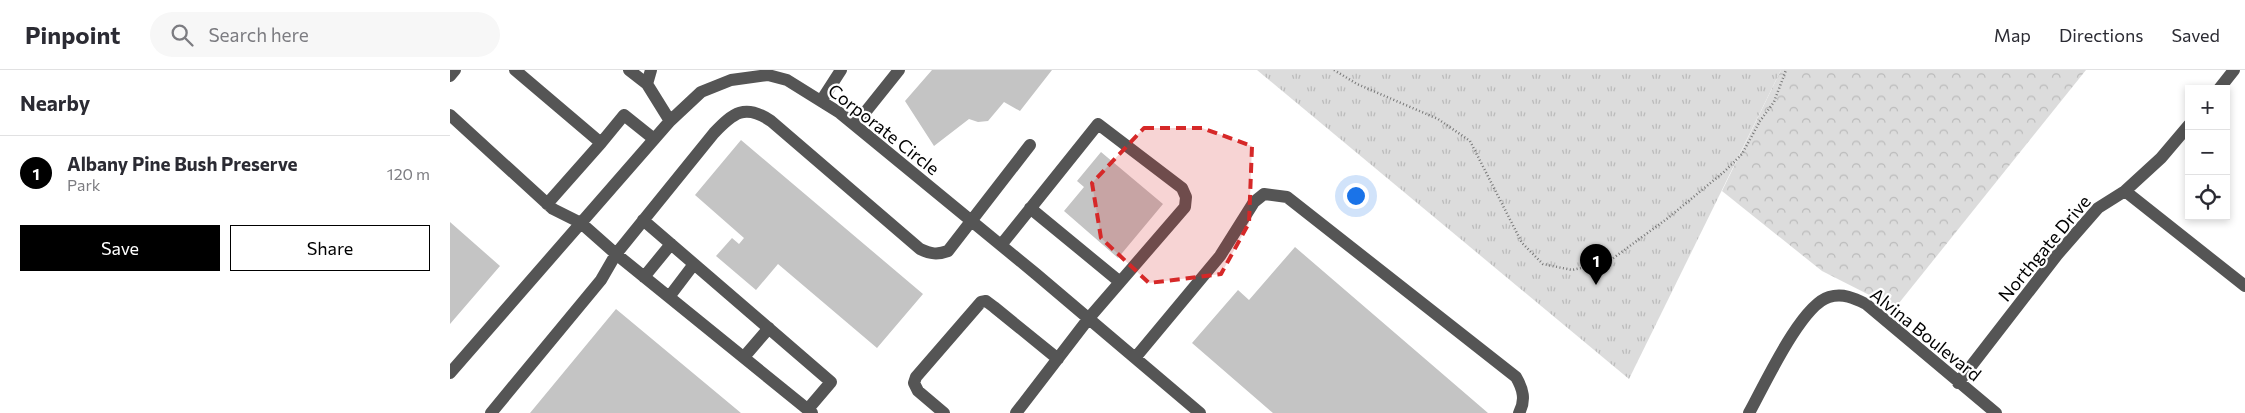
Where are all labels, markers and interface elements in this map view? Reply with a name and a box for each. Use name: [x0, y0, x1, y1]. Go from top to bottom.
search box: [150, 12, 500, 57]
text: Pinpoint: [25, 20, 120, 49]
icon: search: [168, 21, 196, 49]
text: Search here: [208, 23, 309, 46]
text: Map: [1994, 24, 2031, 46]
text: Directions: [2059, 24, 2143, 46]
text: Saved: [2171, 24, 2220, 46]
street label: Corporate Circle: [824, 79, 944, 179]
map controls: [2185, 85, 2230, 220]
button: +: [2185, 85, 2230, 130]
text: Nearby: [20, 90, 90, 115]
button: −: [2185, 130, 2230, 175]
text: Albany Pine Bush Preserve: [67, 152, 298, 175]
text: 1: [32, 164, 40, 183]
text: 120 m: [387, 164, 430, 183]
text: Park: [67, 175, 100, 194]
button: locate: [2185, 175, 2230, 220]
your location: [1343, 183, 1369, 209]
street label: Northgate Drive: [1993, 190, 2095, 306]
button: Save: [20, 225, 220, 271]
button: Share: [230, 225, 430, 271]
pin: 1: [1580, 244, 1612, 285]
street label: Alvina Boulevard: [1866, 283, 1986, 385]

